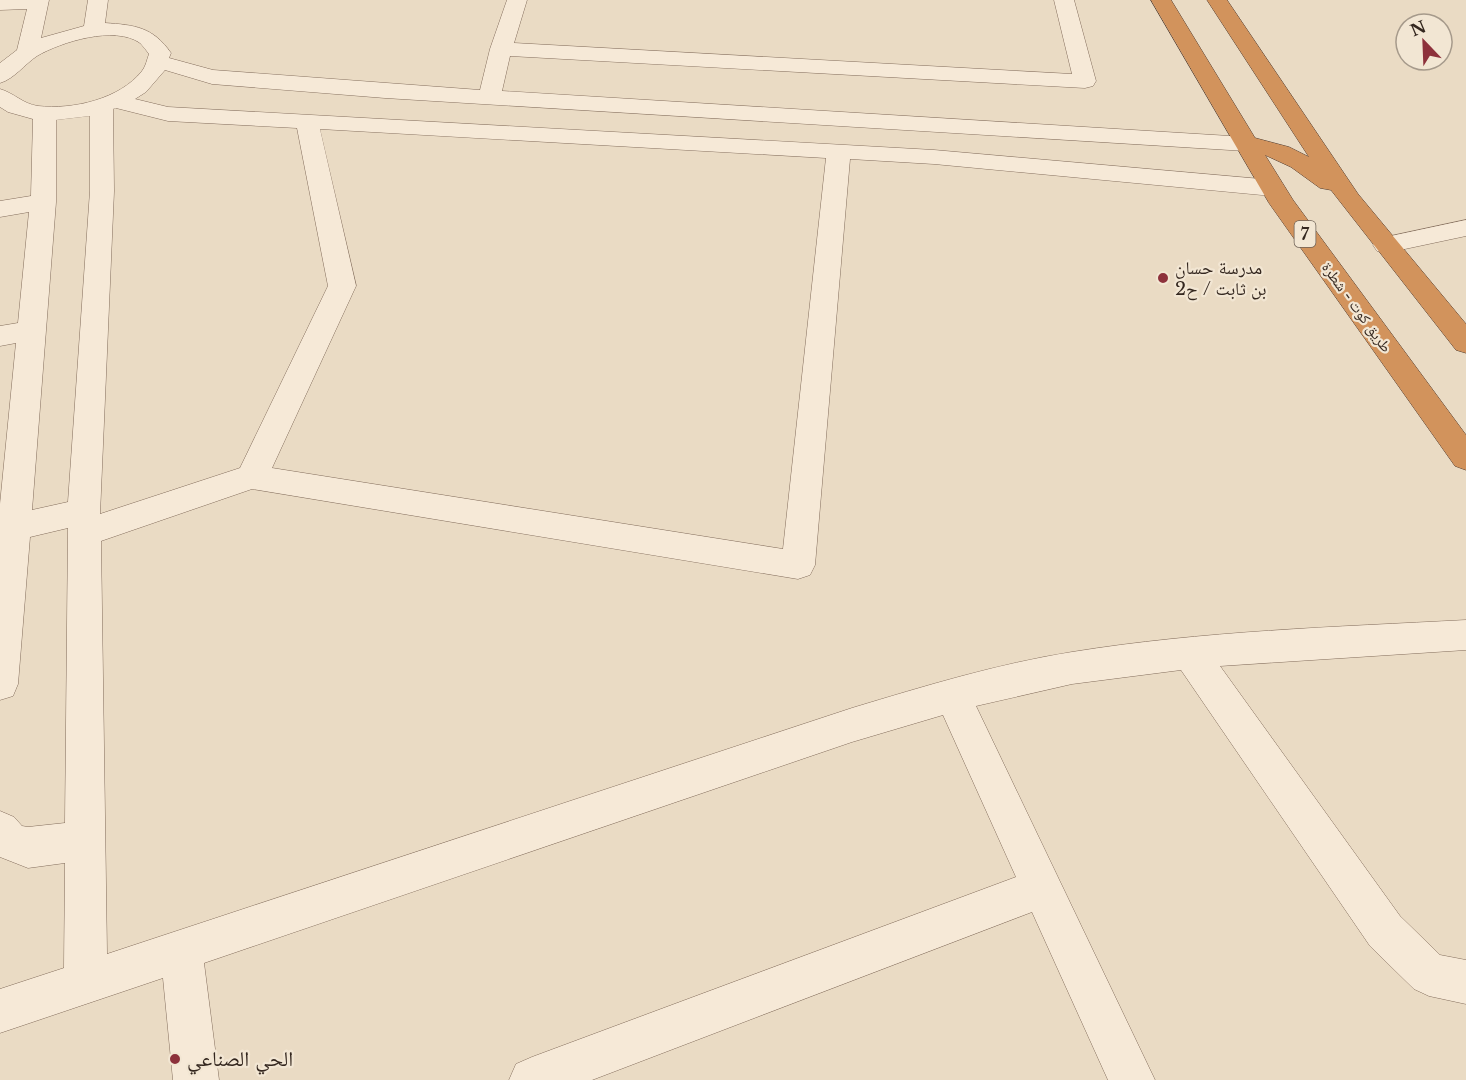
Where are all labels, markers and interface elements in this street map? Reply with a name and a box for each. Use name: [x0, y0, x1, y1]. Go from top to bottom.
north arrow: [1394, 12, 1454, 72]
text: N: [1407, 16, 1429, 40]
road number: 7: [1294, 221, 1316, 247]
place label: مدرسة حسان بن ثابت / ح2: [1175, 257, 1267, 301]
street label: طريق كوت - شطرة: [1317, 258, 1396, 356]
marker: مدرسة حسان بن ثابت / ح2: [1156, 271, 1170, 285]
place label: الحي الصناعي: [187, 1046, 293, 1075]
marker: الحي الصناعي: [168, 1052, 182, 1066]

